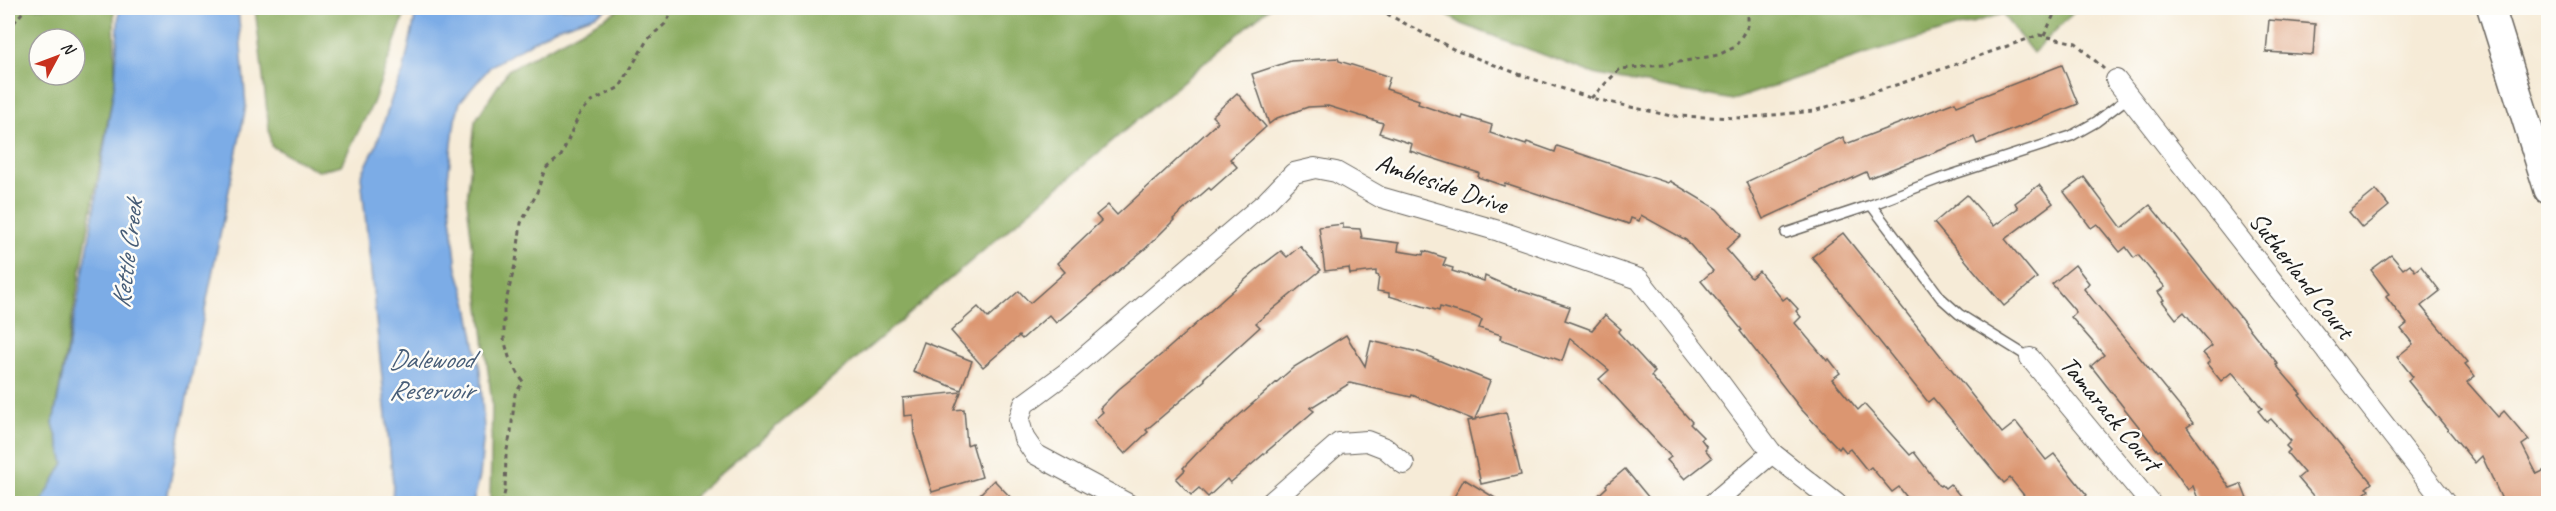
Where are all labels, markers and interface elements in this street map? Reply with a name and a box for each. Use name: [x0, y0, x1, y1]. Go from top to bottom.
north arrow: [27, 27, 87, 87]
text: N: [57, 38, 80, 60]
street label: Ambleside Drive: [1372, 146, 1513, 222]
water label: Kettle Creek: [103, 194, 151, 310]
street label: Sutherland Court: [2242, 205, 2363, 347]
water label: Dalewood Reservoir: [389, 342, 482, 407]
street label: Tamarack Court: [2053, 349, 2171, 480]

